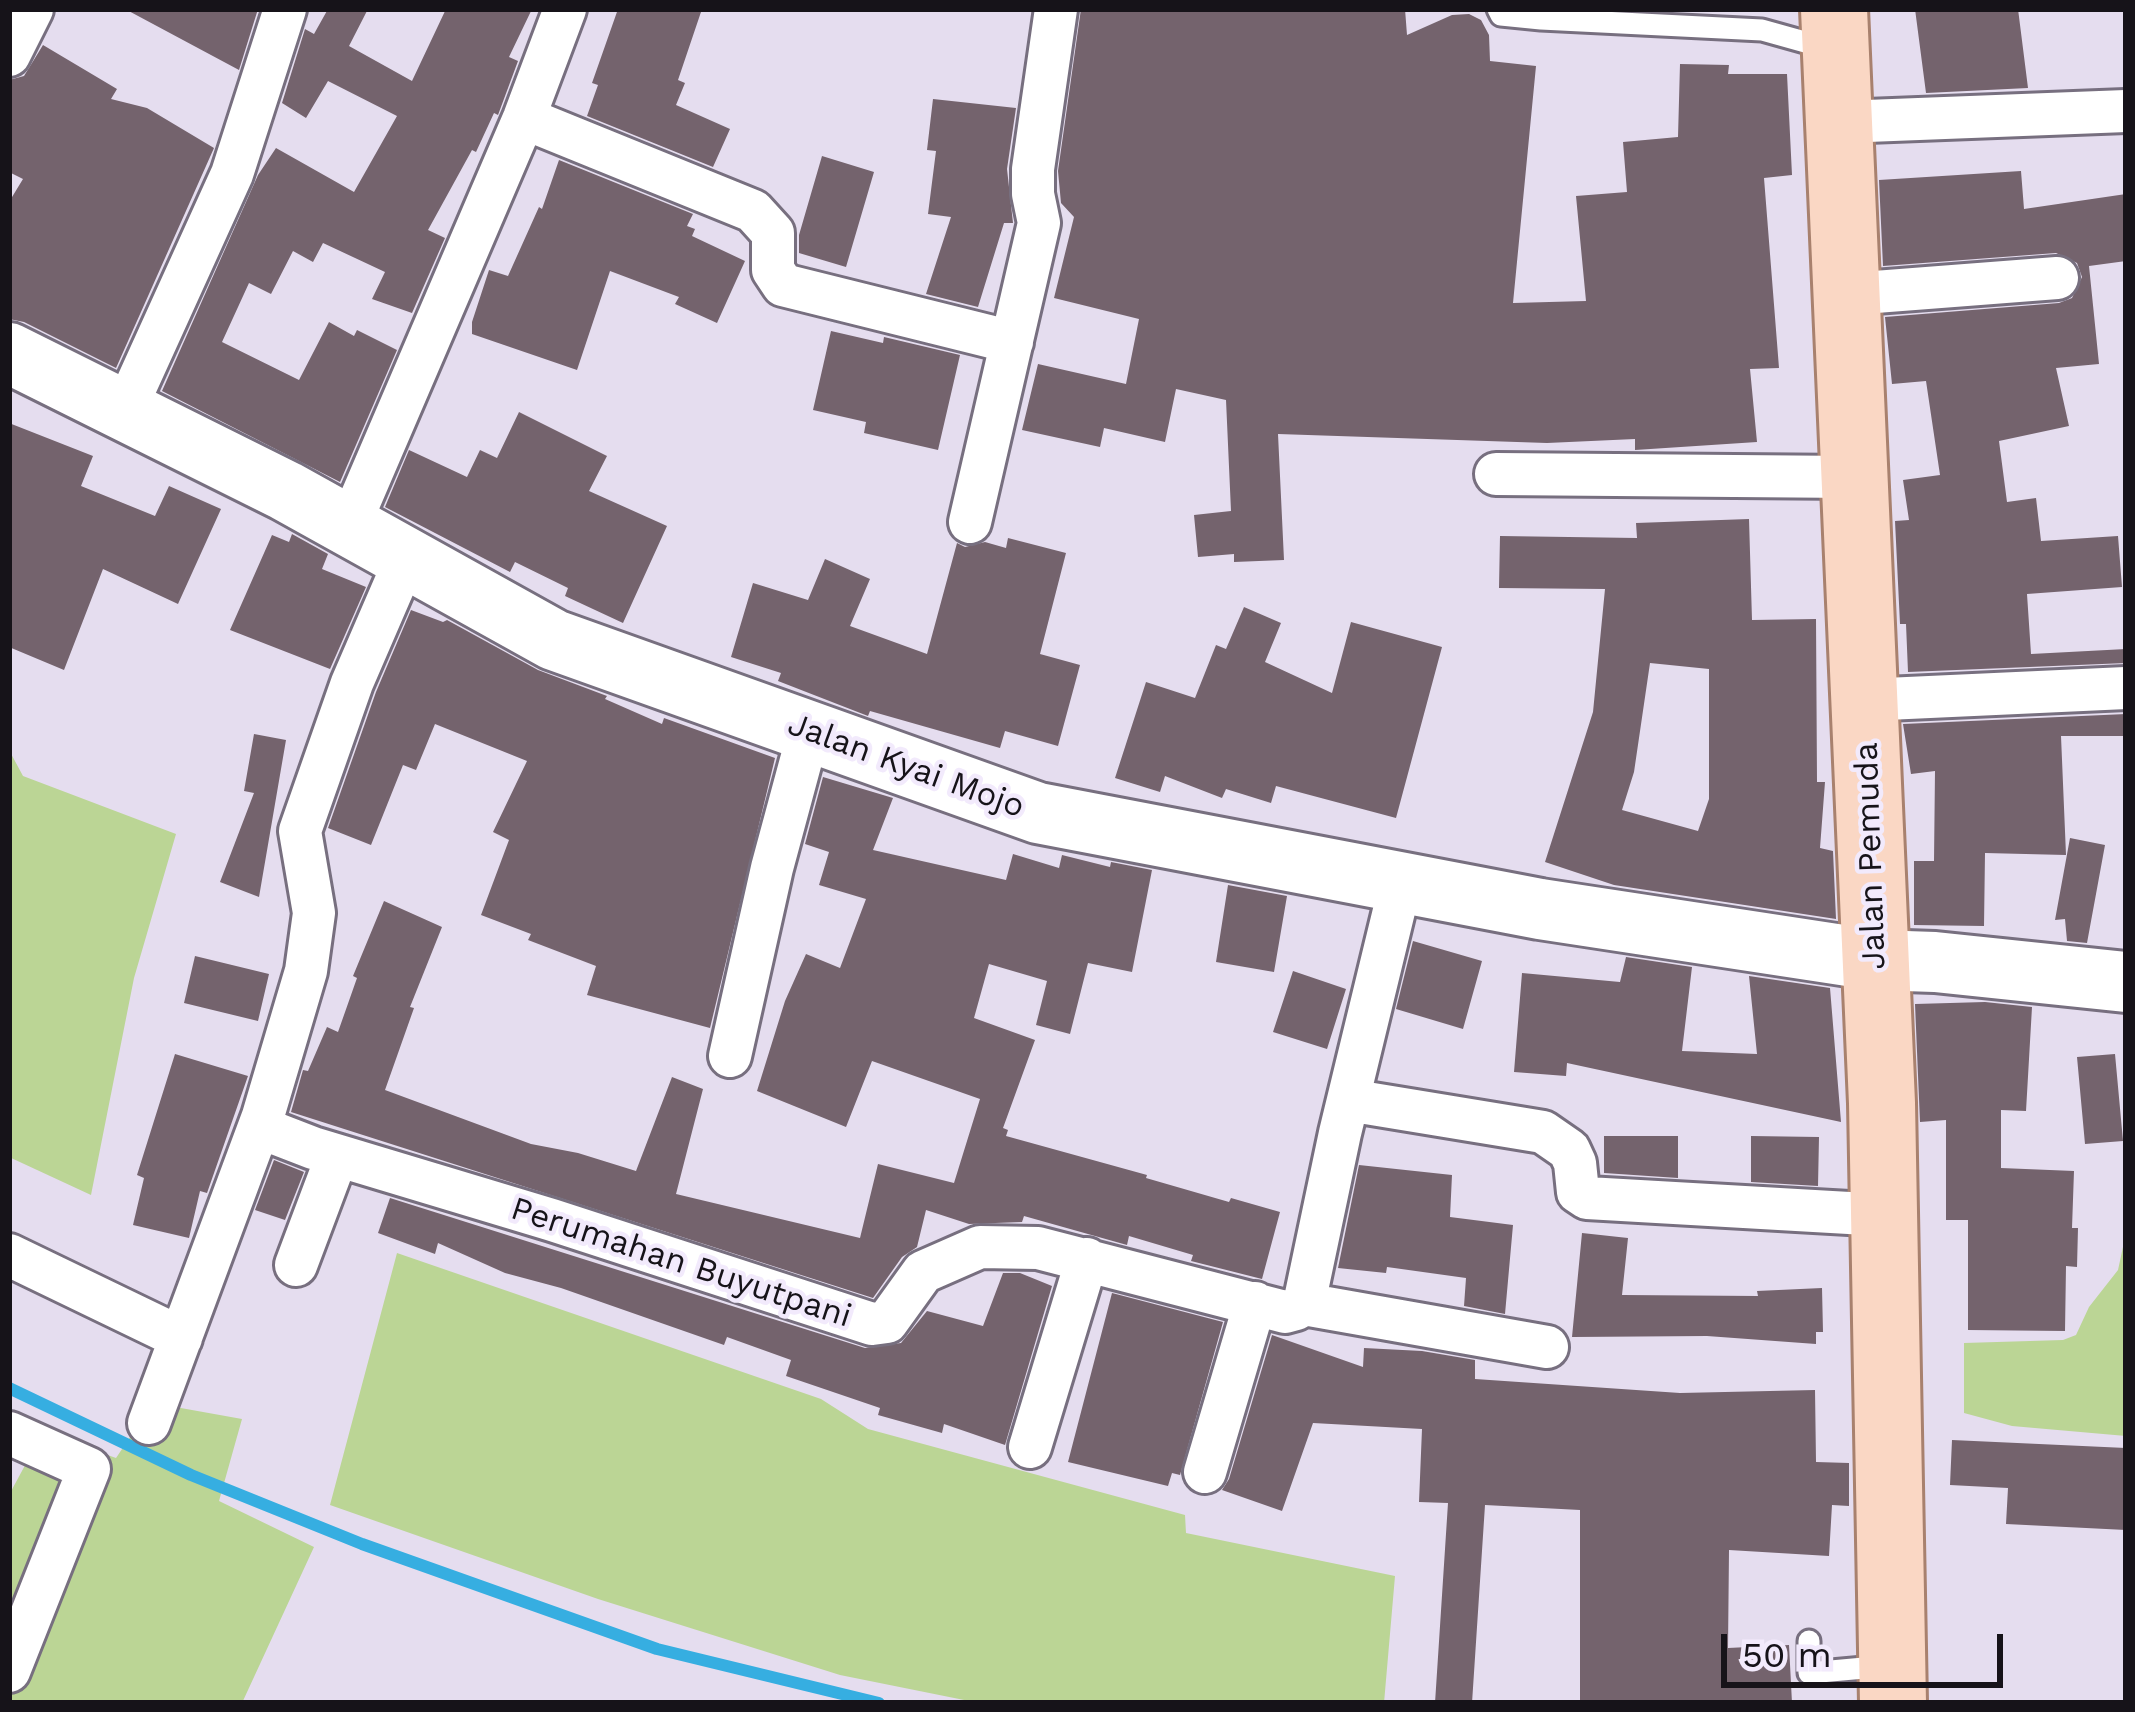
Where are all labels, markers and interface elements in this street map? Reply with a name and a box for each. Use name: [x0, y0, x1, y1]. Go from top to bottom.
street label: Jalan Kyai Mojo: [782, 705, 1030, 827]
street label: Jalan Pemuda: [1847, 742, 1895, 970]
street label: Perumahan Buyutpani: [506, 1189, 856, 1337]
scale bar: [1727, 1610, 2009, 1684]
text: 50 m: [1742, 1634, 1832, 1676]

